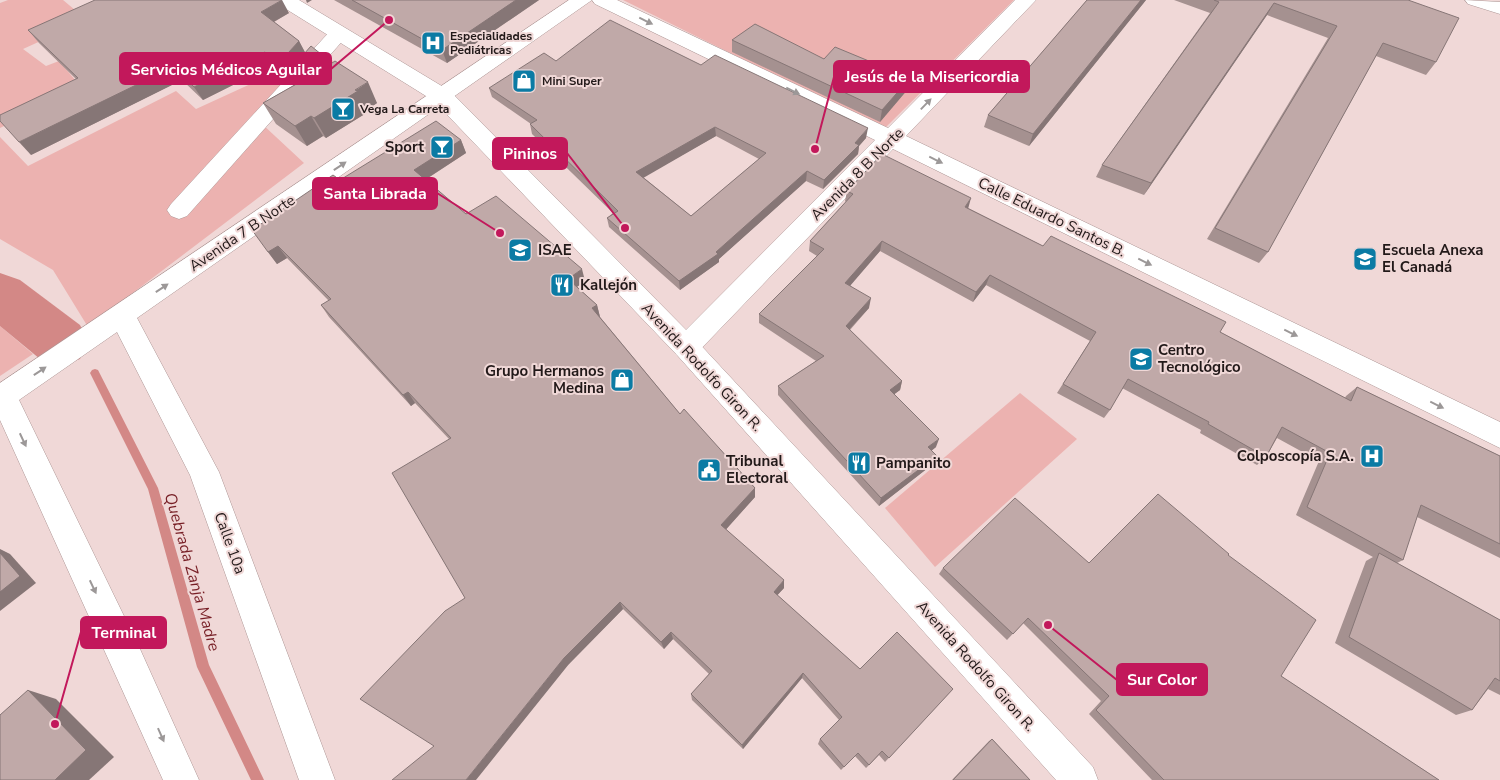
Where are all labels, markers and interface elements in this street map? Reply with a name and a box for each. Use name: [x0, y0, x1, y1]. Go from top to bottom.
one-way arrow: [639, 17, 653, 25]
place label: Especialidades Pediátricas: [450, 28, 532, 58]
hospital icon: Especialidades Pediátricas: [420, 30, 446, 56]
callout: Servicios Médicos Aguilar: [120, 53, 331, 84]
text: Servicios Médicos Aguilar: [131, 59, 322, 81]
callout: Jesús de la Misericordia: [834, 61, 1029, 92]
text: Jesús de la Misericordia: [844, 66, 1019, 88]
shop icon: Mini Super: [511, 68, 537, 94]
place label: Mini Super: [542, 73, 602, 89]
one-way arrow: [786, 87, 800, 95]
bar icon: Vega La Carreta: [330, 96, 356, 122]
one-way arrow: [920, 98, 932, 110]
place label: Vega La Carreta: [359, 101, 449, 117]
street label: Avenida 8 B Norte: [806, 123, 908, 225]
bar icon: Sport: [429, 134, 455, 160]
place label: Sport: [385, 137, 424, 157]
callout: Pininos: [493, 138, 567, 169]
text: Pininos: [503, 143, 557, 165]
one-way arrow: [929, 156, 943, 164]
one-way arrow: [333, 161, 347, 171]
street label: Calle Eduardo Santos B.: [975, 172, 1129, 262]
callout: Santa Librada: [313, 178, 437, 209]
text: Santa Librada: [323, 183, 427, 205]
street label: Avenida 7 B Norte: [185, 190, 299, 276]
school or university icon: ISAE: [507, 237, 533, 263]
place label: ISAE: [538, 240, 572, 260]
place label: Escuela Anexa El Canadá: [1382, 240, 1484, 277]
school or university icon: Escuela Anexa El Canadá: [1352, 246, 1378, 272]
one-way arrow: [1137, 258, 1152, 266]
restaurant icon: Kallejón: [549, 272, 575, 298]
place label: Kallejón: [580, 275, 637, 295]
one-way arrow: [156, 283, 169, 292]
street label: Avenida Rodolfo Giron R.: [637, 298, 767, 436]
one-way arrow: [1283, 329, 1298, 338]
place label: Centro Tecnológico: [1158, 340, 1241, 377]
school or university icon: Centro Tecnológico: [1128, 346, 1154, 372]
place label: Grupo Hermanos Medina: [485, 361, 604, 398]
one-way arrow: [34, 366, 47, 375]
shop icon: Grupo Hermanos Medina: [609, 367, 635, 393]
one-way arrow: [1430, 401, 1444, 409]
one-way arrow: [20, 433, 28, 447]
hospital icon: Colposcopía S.A.: [1359, 443, 1385, 469]
place label: Colposcopía S.A.: [1237, 446, 1354, 466]
restaurant icon: Pampanito: [846, 450, 872, 476]
place label: Tribunal Electoral: [726, 451, 788, 488]
place label: Pampanito: [876, 453, 951, 473]
public building icon: Tribunal Electoral: [696, 457, 722, 483]
water label: Quebrada Zanja Madre: [159, 490, 225, 654]
street label: Calle 10a: [210, 509, 250, 577]
one-way arrow: [89, 580, 97, 594]
street label: Avenida Rodolfo Giron R.: [912, 596, 1040, 736]
callout: Terminal: [81, 617, 166, 648]
text: Terminal: [92, 622, 156, 644]
callout: Sur Color: [1117, 664, 1207, 695]
text: Sur Color: [1127, 669, 1198, 691]
one-way arrow: [157, 728, 165, 742]

